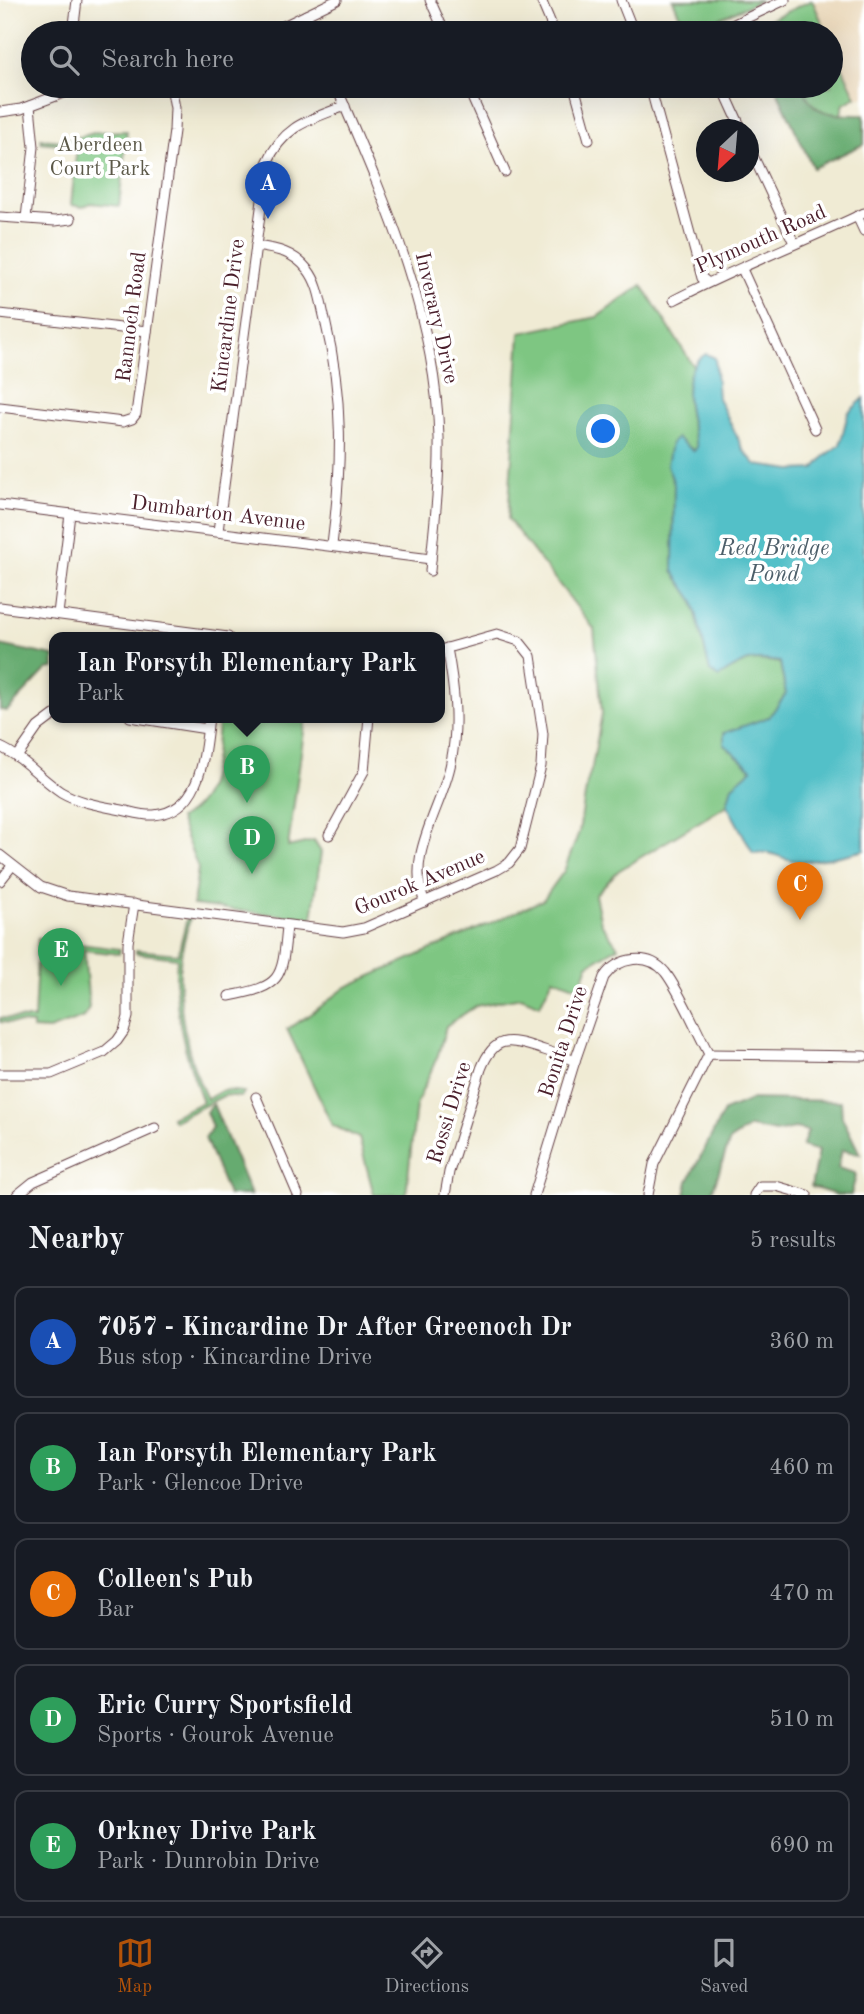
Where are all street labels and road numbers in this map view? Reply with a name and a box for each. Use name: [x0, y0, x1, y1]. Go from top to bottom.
street label: Plymouth Road: [692, 202, 830, 278]
street label: Kincardine Drive: [209, 238, 249, 394]
street label: Rannoch Road: [114, 250, 150, 384]
street label: Inverary Drive: [411, 250, 461, 386]
street label: Dumbarton Avenue: [130, 493, 306, 535]
street label: Gourok Avenue: [352, 846, 488, 920]
street label: Bonita Drive: [536, 984, 592, 1100]
street label: Rossi Drive: [425, 1059, 475, 1167]

